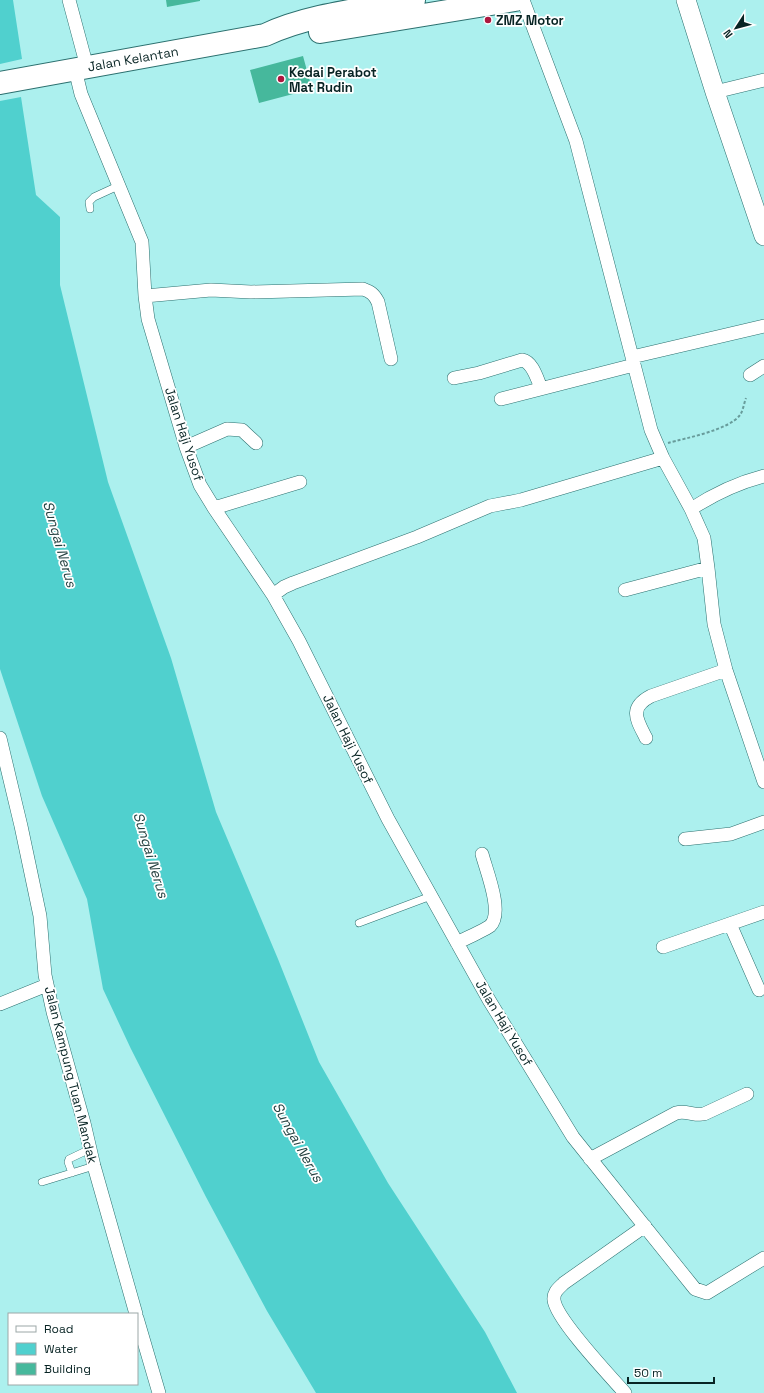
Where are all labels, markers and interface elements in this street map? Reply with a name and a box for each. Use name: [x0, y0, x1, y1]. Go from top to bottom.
north arrow: [716, 8, 756, 48]
place label: ZMZ Motor: [496, 12, 564, 29]
marker: ZMZ Motor: [483, 15, 493, 25]
text: N: [720, 27, 736, 41]
street label: Jalan Kelantan: [86, 43, 180, 75]
place label: Kedai Perabot Mat Rudin: [289, 64, 377, 96]
marker: Kedai Perabot Mat Rudin: [276, 74, 286, 84]
street label: Jalan Haji Yusof: [161, 385, 207, 483]
water label: Sungai Nerus: [39, 499, 81, 590]
street label: Jalan Haji Yusof: [319, 691, 377, 787]
water label: Sungai Nerus: [129, 810, 173, 901]
street label: Jalan Haji Yusof: [472, 977, 537, 1069]
street label: Jalan Kampung Tuan Mandak: [41, 985, 101, 1165]
water label: Sungai Nerus: [269, 1099, 328, 1186]
legend: [8, 1313, 138, 1385]
text: Road: [44, 1321, 73, 1337]
text: Water: [44, 1341, 78, 1357]
scale bar: [628, 1359, 714, 1385]
text: Building: [44, 1361, 91, 1377]
text: 50 m: [634, 1365, 662, 1381]

